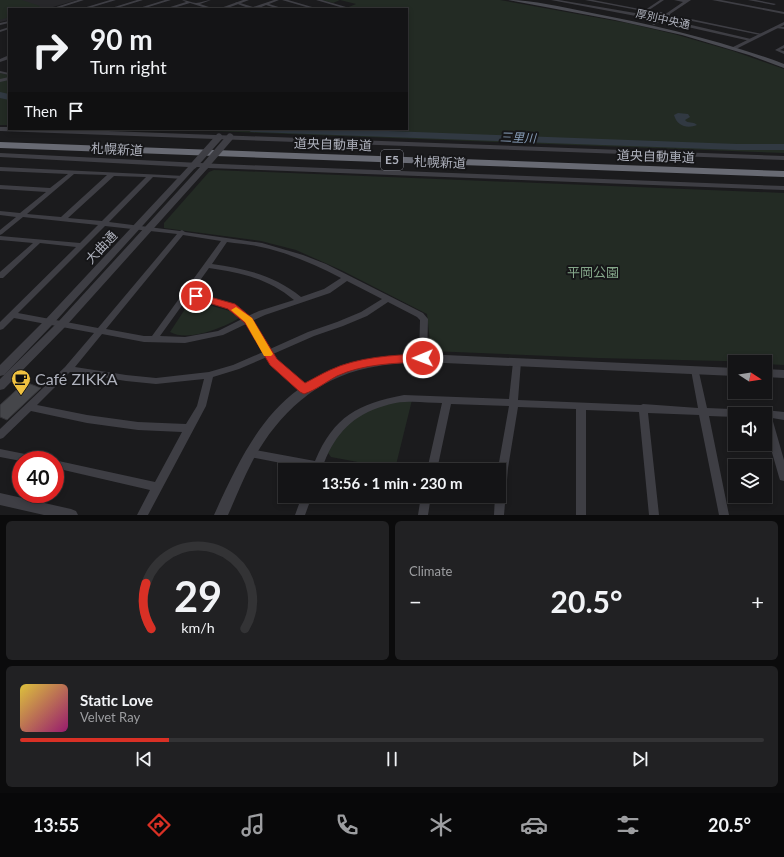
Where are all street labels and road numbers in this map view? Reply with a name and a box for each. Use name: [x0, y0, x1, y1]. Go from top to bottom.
street label: 厚別中央通: [635, 6, 691, 31]
street label: 道央自動車道: [294, 135, 372, 153]
street label: 札幌新道: [91, 140, 143, 158]
street label: 道央自動車道: [617, 147, 695, 165]
road number: E5: [381, 150, 403, 170]
street label: 札幌新道: [414, 153, 466, 171]
street label: 大曲通: [82, 227, 120, 267]

